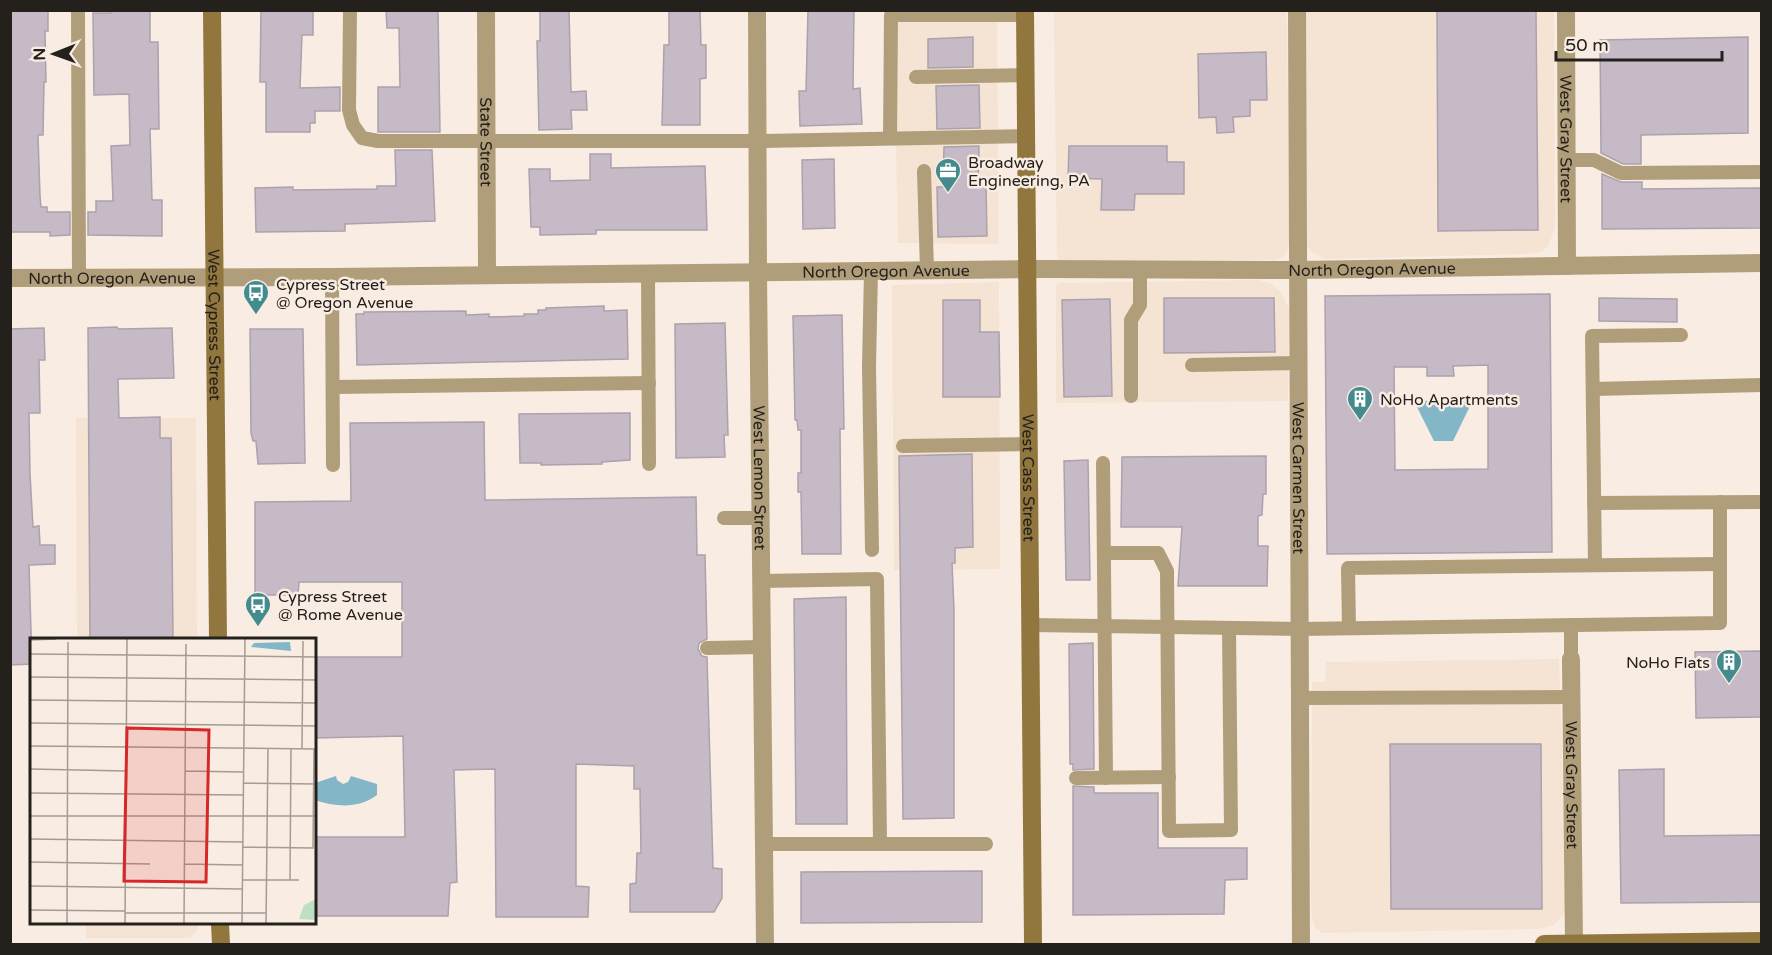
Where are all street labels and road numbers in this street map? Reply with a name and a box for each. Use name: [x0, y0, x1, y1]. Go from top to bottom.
street label: West Gray Street: [1555, 75, 1576, 203]
street label: State Street: [475, 97, 496, 187]
street label: West Cypress Street: [203, 249, 225, 401]
street label: North Oregon Avenue: [1288, 259, 1456, 281]
street label: North Oregon Avenue: [802, 261, 970, 283]
street label: North Oregon Avenue: [28, 268, 196, 289]
street label: West Carmen Street: [1288, 402, 1308, 554]
street label: West Lemon Street: [748, 405, 770, 551]
street label: West Cass Street: [1017, 414, 1039, 542]
street label: West Gray Street: [1561, 721, 1582, 849]

